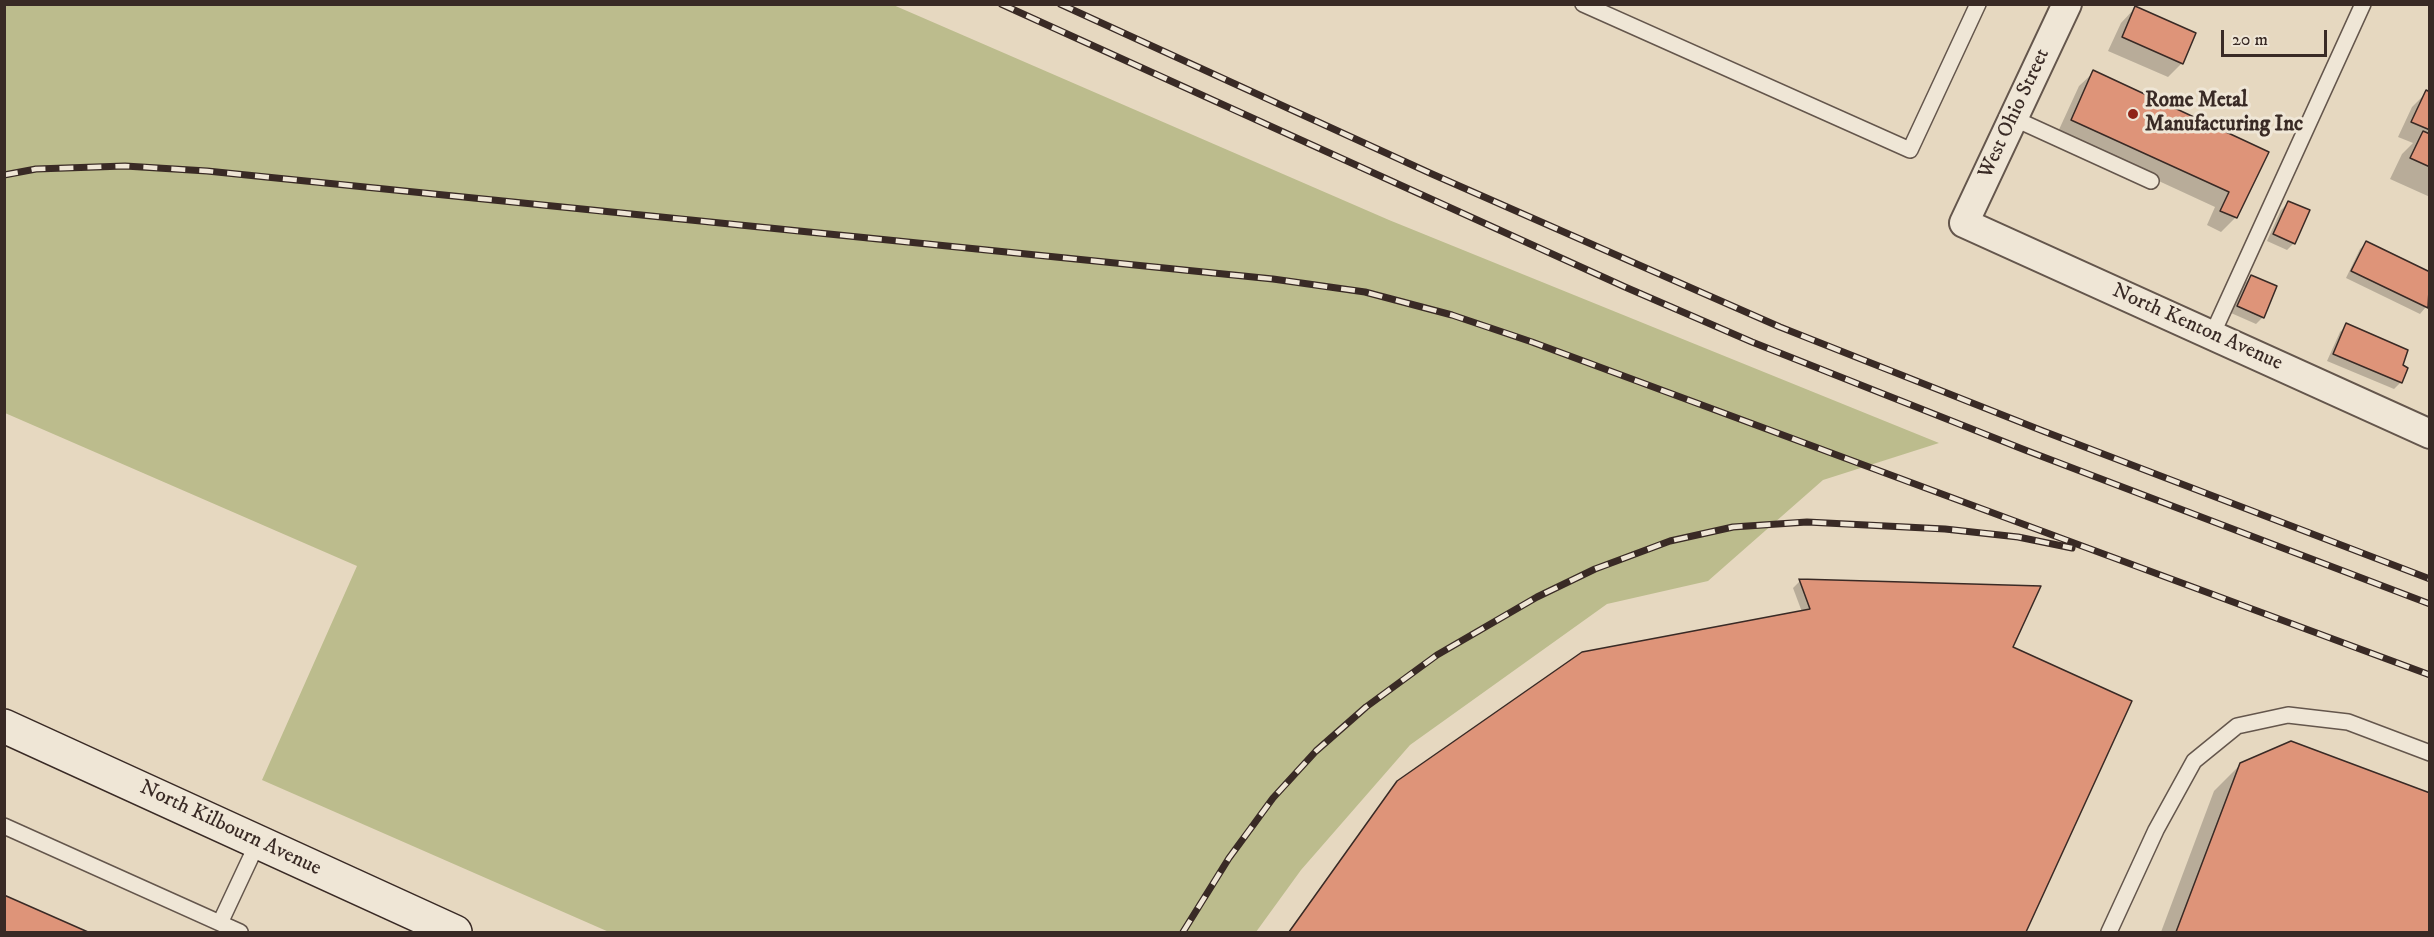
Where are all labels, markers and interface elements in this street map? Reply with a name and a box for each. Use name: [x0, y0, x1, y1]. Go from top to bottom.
scale bar: [2224, 18, 2330, 56]
text: 20 m: [2232, 29, 2268, 51]
street label: West Ohio Street: [1974, 45, 2056, 183]
place label: Rome Metal Manufacturing Inc: [2145, 89, 2303, 139]
marker: Rome Metal Manufacturing Inc: [2126, 107, 2140, 121]
street label: North Kenton Avenue: [2108, 279, 2286, 377]
street label: North Kilbourn Avenue: [135, 776, 325, 882]

